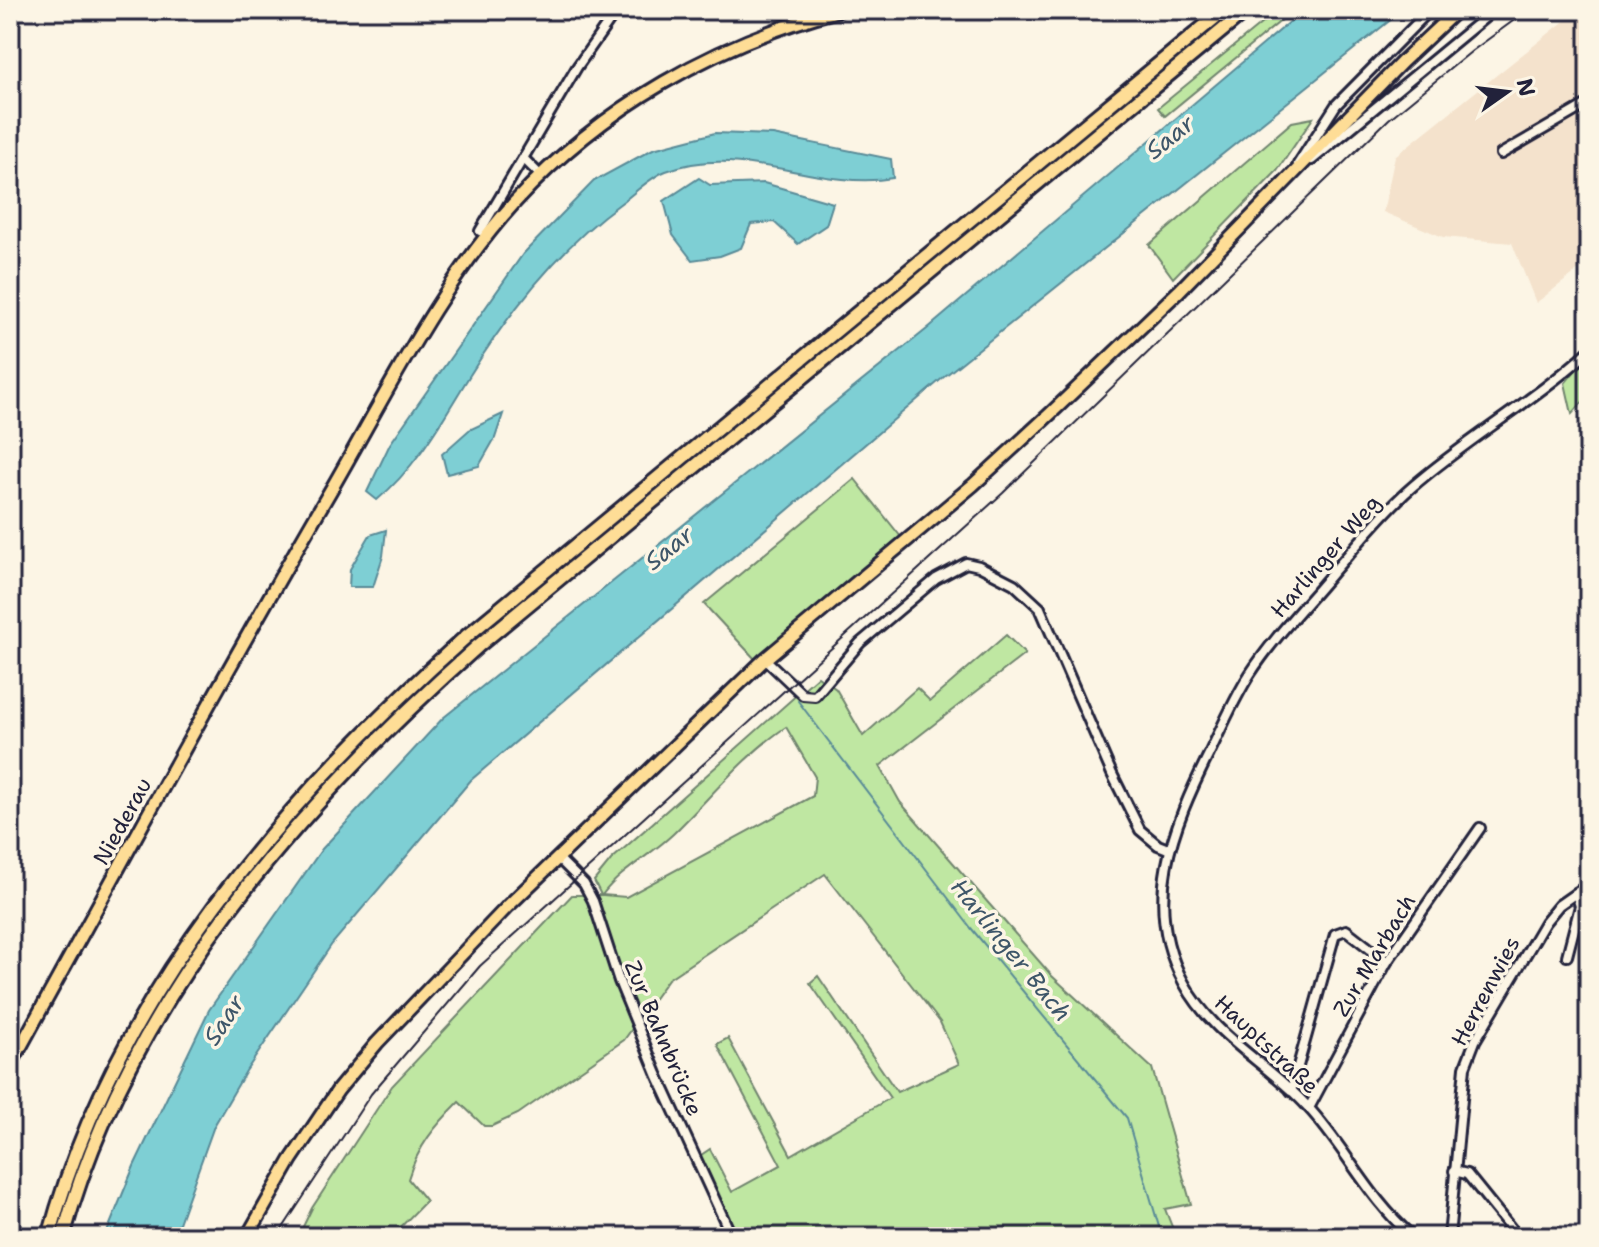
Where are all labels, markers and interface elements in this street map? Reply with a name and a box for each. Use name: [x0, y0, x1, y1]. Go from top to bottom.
north arrow: [1467, 52, 1547, 132]
text: N: [1510, 75, 1542, 99]
water label: Saar: [1139, 107, 1202, 166]
street label: Harlinger Weg: [1264, 489, 1387, 624]
water label: Saar: [638, 518, 701, 577]
street label: Niederau: [87, 772, 158, 870]
water label: Harlinger Bach: [943, 872, 1079, 1028]
street label: Zur Marbach: [1326, 889, 1422, 1022]
street label: Herrenwies: [1444, 931, 1526, 1051]
street label: Zur Bahnbrücke: [618, 956, 709, 1120]
water label: Saar: [196, 988, 252, 1051]
street label: Hauptstraße: [1208, 988, 1325, 1100]

